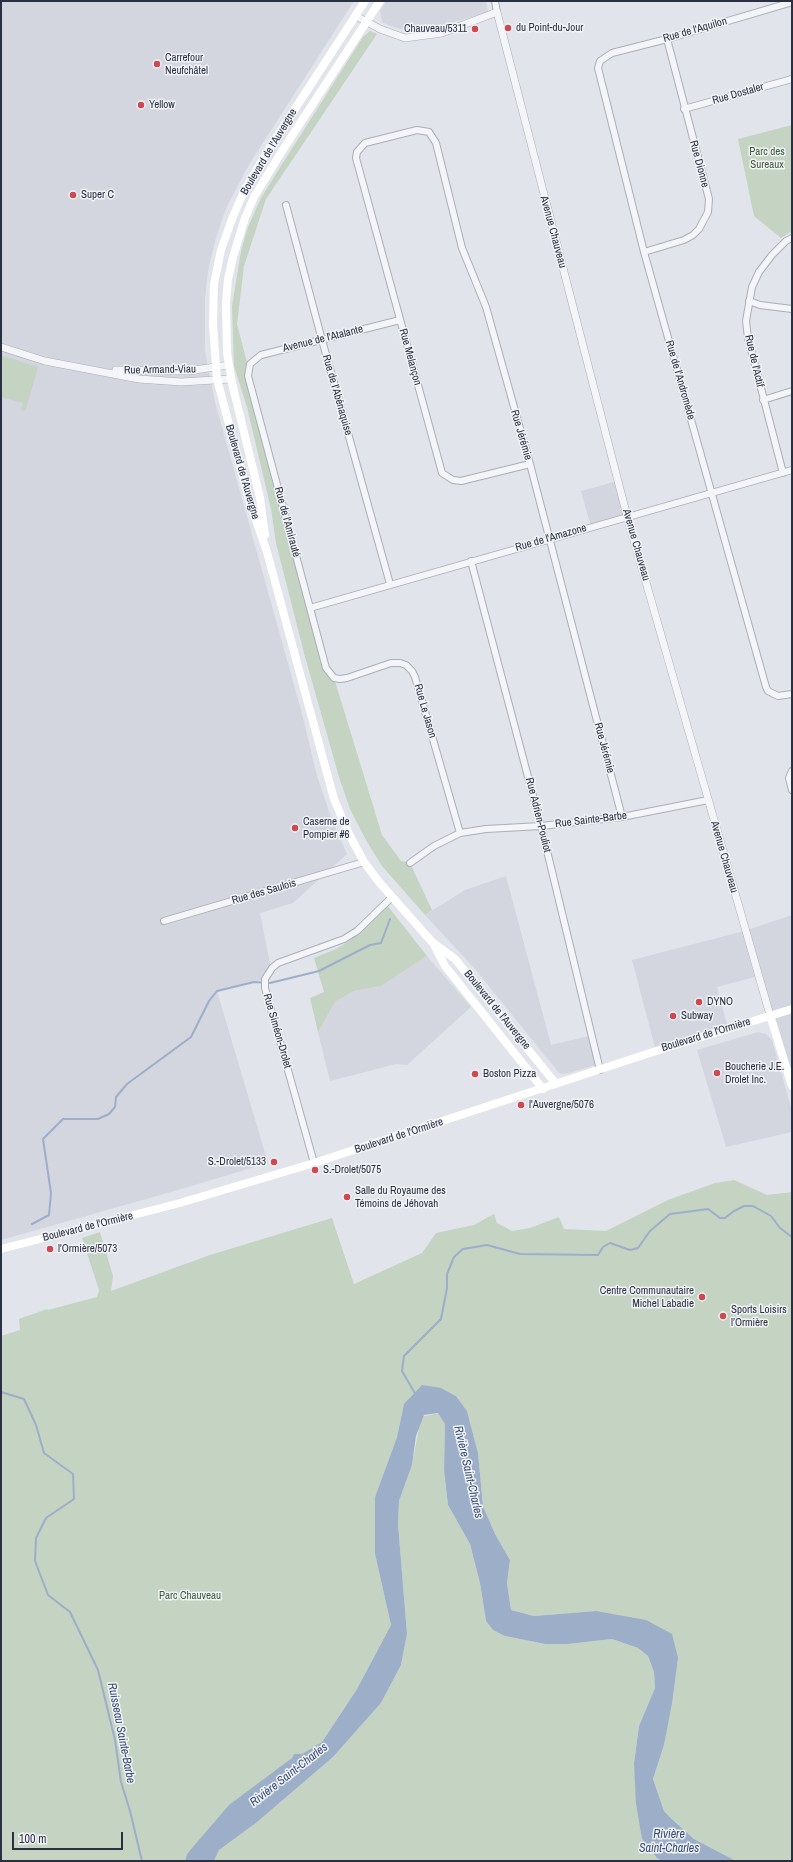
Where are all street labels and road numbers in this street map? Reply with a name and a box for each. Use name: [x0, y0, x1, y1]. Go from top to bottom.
street label: Rue de l'Aquilon: [662, 15, 728, 45]
street label: Rue Dostaler: [711, 80, 765, 108]
street label: Boulevard de l'Auvergne: [238, 107, 300, 197]
street label: Rue Dionne: [686, 139, 712, 189]
street label: Avenue Chauveau: [537, 195, 569, 269]
street label: Avenue de l'Atalante: [281, 323, 365, 355]
street label: Rue Melançon: [396, 327, 424, 387]
street label: Rue de l'Actif: [742, 334, 766, 388]
street label: Rue de l'Andromède: [662, 339, 698, 421]
street label: Rue de l'Abénaquise: [319, 353, 355, 437]
street label: Rue Armand-Viau: [124, 363, 196, 377]
street label: Rue Jérémie: [508, 408, 534, 462]
street label: Boulevard de l'Auvergne: [222, 423, 262, 521]
street label: Rue de l'Amirauté: [271, 486, 303, 558]
street label: Avenue Chauveau: [619, 508, 653, 582]
street label: Rue de l'Amazone: [514, 522, 588, 554]
street label: Rue Le Jason: [411, 682, 439, 740]
street label: Rue Jérémie: [591, 721, 617, 775]
street label: Rue Adrien-Pouliot: [522, 776, 554, 854]
street label: Rue Sainte-Barbe: [554, 809, 628, 831]
street label: Avenue Chauveau: [707, 820, 741, 894]
street label: Rue des Saulois: [230, 877, 298, 907]
street label: Boulevard de l'Auvergne: [461, 968, 533, 1052]
street label: Rue Siméon-Drolet: [260, 992, 294, 1070]
street label: Boulevard de l'Ormière: [660, 1015, 752, 1055]
street label: Boulevard de l'Ormière: [353, 1115, 445, 1157]
street label: Boulevard de l'Ormière: [42, 1209, 134, 1245]

